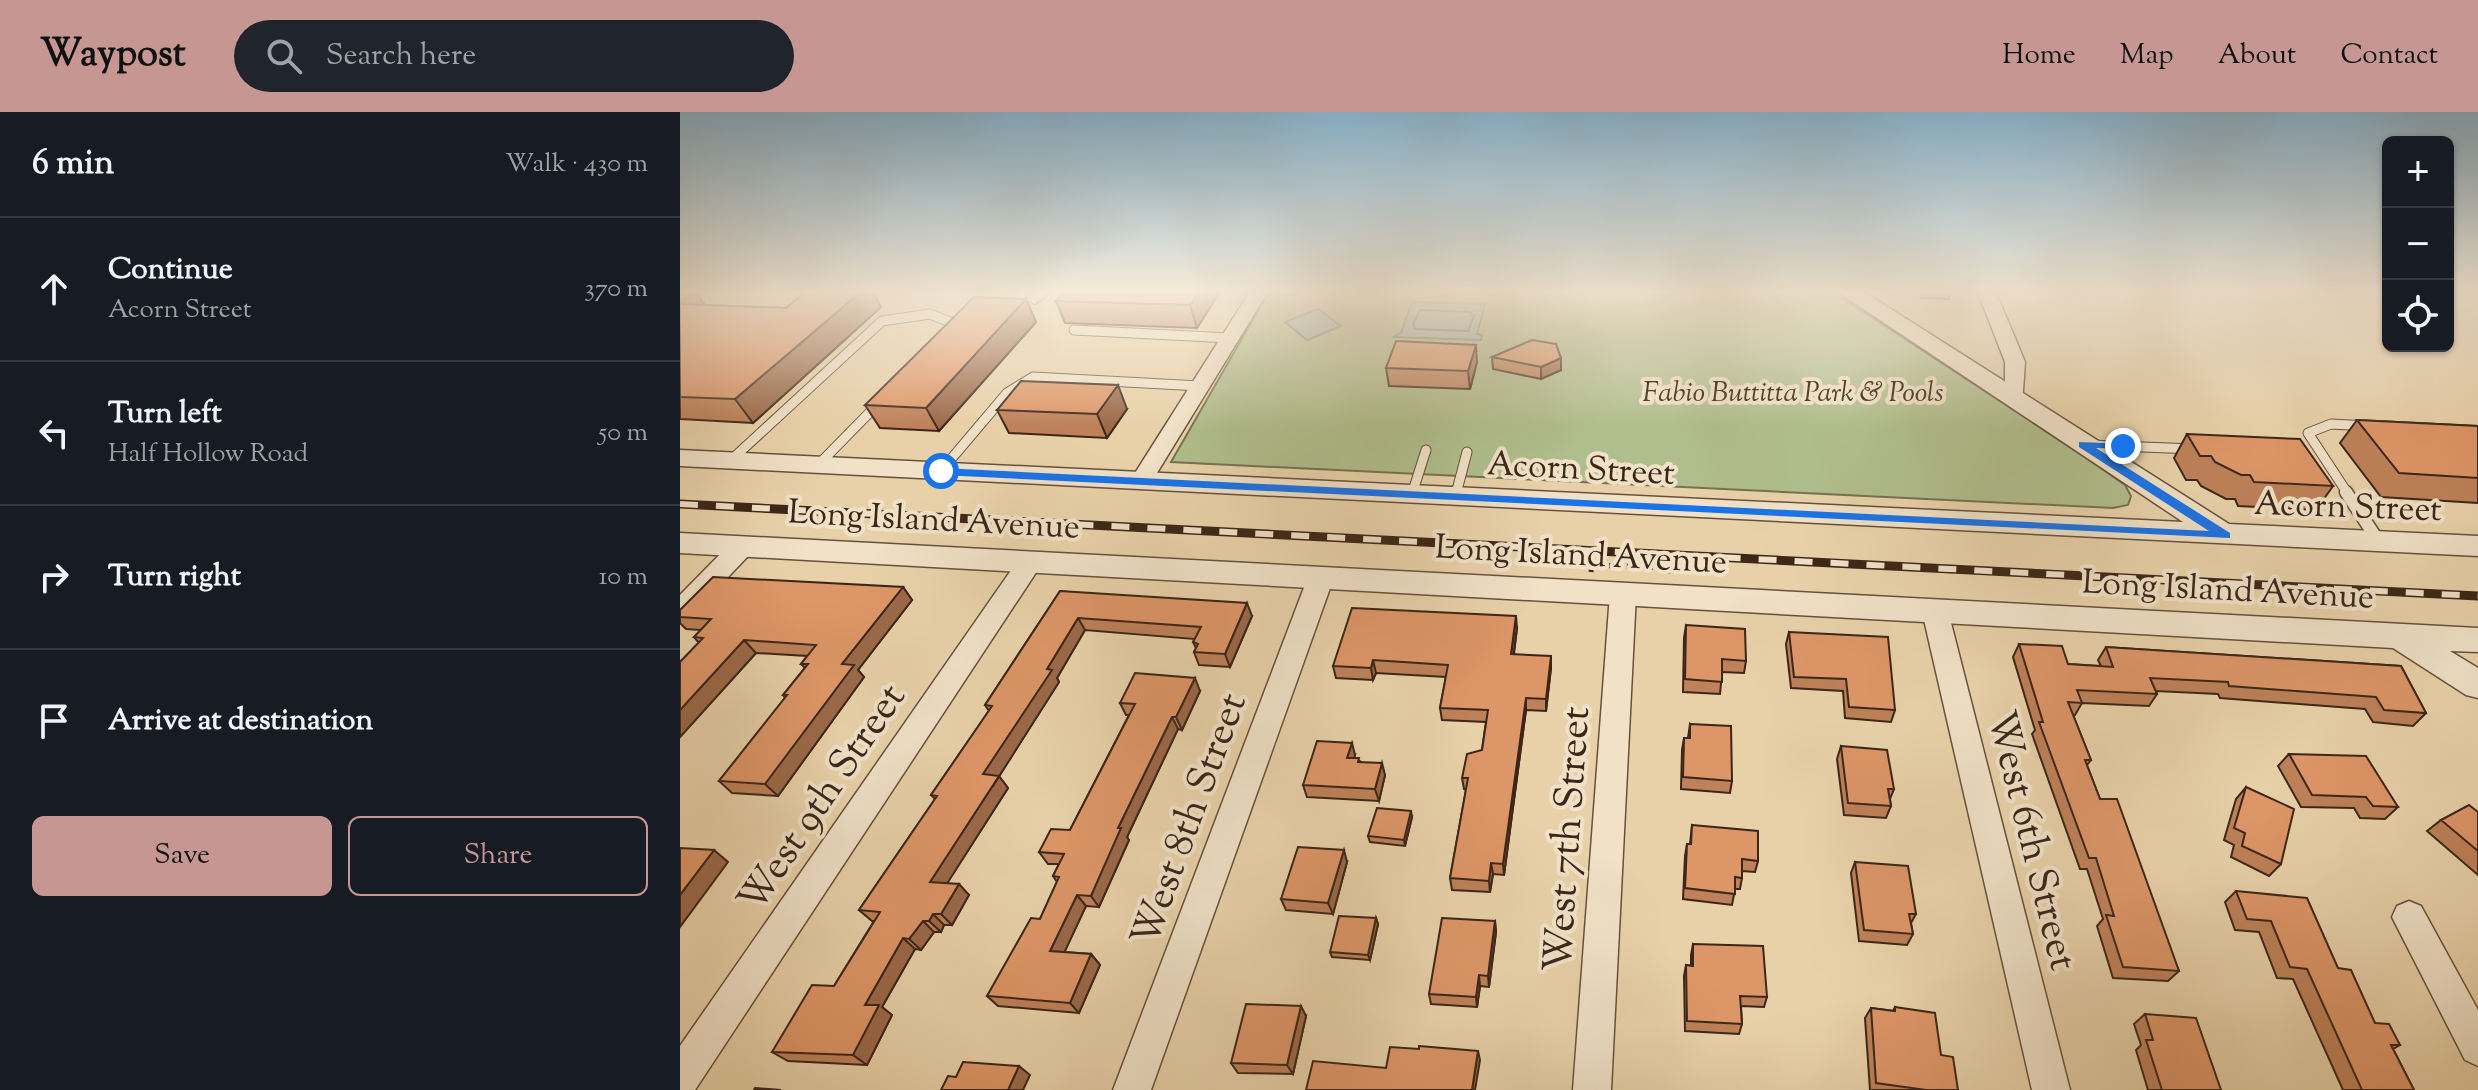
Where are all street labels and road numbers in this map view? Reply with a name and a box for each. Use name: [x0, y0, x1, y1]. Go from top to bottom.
street label: Acorn Street: [1486, 441, 1676, 500]
street label: Acorn Street: [2253, 481, 2443, 536]
street label: Long Island Avenue: [787, 489, 1081, 554]
street label: Long Island Avenue: [1434, 524, 1728, 589]
street label: Long Island Avenue: [2081, 559, 2375, 624]
street label: West 9th Street: [726, 673, 922, 925]
street label: West 8th Street: [1119, 685, 1264, 955]
street label: West 7th Street: [1532, 704, 1607, 974]
street label: West 6th Street: [1970, 705, 2090, 977]

